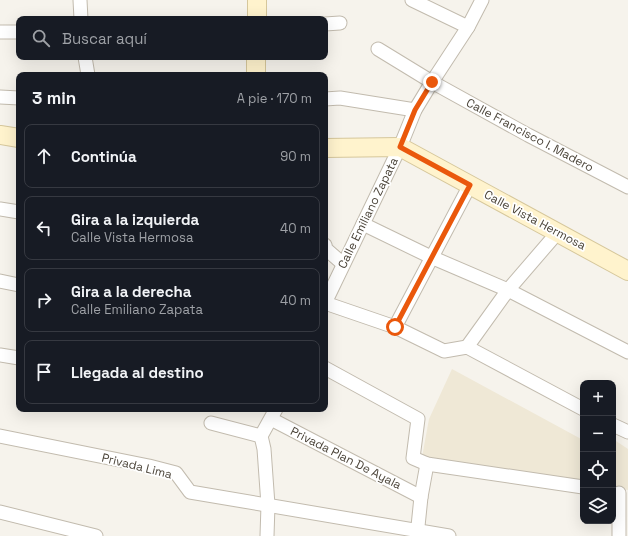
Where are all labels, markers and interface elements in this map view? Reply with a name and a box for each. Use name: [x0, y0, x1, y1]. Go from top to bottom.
search box: [16, 16, 328, 60]
icon: search: [30, 27, 52, 49]
text: Buscar aquí: [62, 29, 147, 48]
route end: [423, 73, 441, 91]
text: 3 min: [32, 87, 76, 109]
text: A pie · 170 m: [237, 90, 312, 107]
street label: Calle Francisco I. Madero: [463, 95, 597, 175]
icon: ahead: [33, 145, 55, 167]
text: Continúa: [71, 147, 137, 166]
text: 90 m: [280, 148, 311, 165]
street label: Calle Emiliano Zapata: [334, 155, 402, 271]
street label: Calle Vista Hermosa: [481, 186, 589, 254]
text: Gira a la izquierda: [71, 210, 199, 229]
icon: left: [33, 217, 55, 239]
text: 40 m: [280, 220, 311, 237]
text: Calle Vista Hermosa: [71, 229, 193, 246]
text: Gira a la derecha: [71, 282, 191, 301]
icon: right: [33, 289, 55, 311]
text: 40 m: [280, 292, 311, 309]
text: Calle Emiliano Zapata: [71, 301, 203, 318]
route start: [386, 318, 404, 336]
icon: arrive: [33, 361, 55, 383]
text: Llegada al destino: [71, 363, 204, 382]
map controls: [580, 380, 616, 524]
button: +: [580, 380, 616, 416]
button: −: [580, 416, 616, 452]
street label: Privada Plan De Ayala: [288, 423, 404, 493]
street label: Privada Lima: [100, 450, 174, 483]
button: locate: [580, 452, 616, 488]
button: layers: [580, 488, 616, 524]

